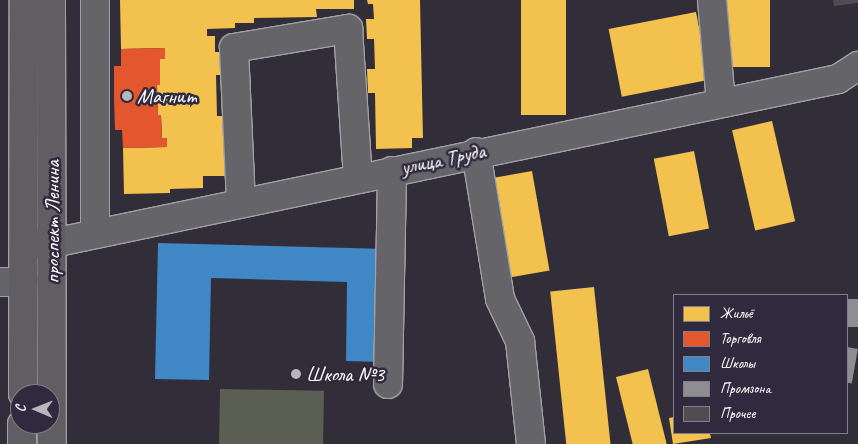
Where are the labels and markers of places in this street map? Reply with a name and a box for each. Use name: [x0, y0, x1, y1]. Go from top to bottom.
place label: Магнит: [137, 83, 197, 109]
marker: Магнит: [121, 90, 133, 102]
place label: Школа №3: [306, 361, 384, 387]
marker: Школа №3: [290, 368, 302, 380]

